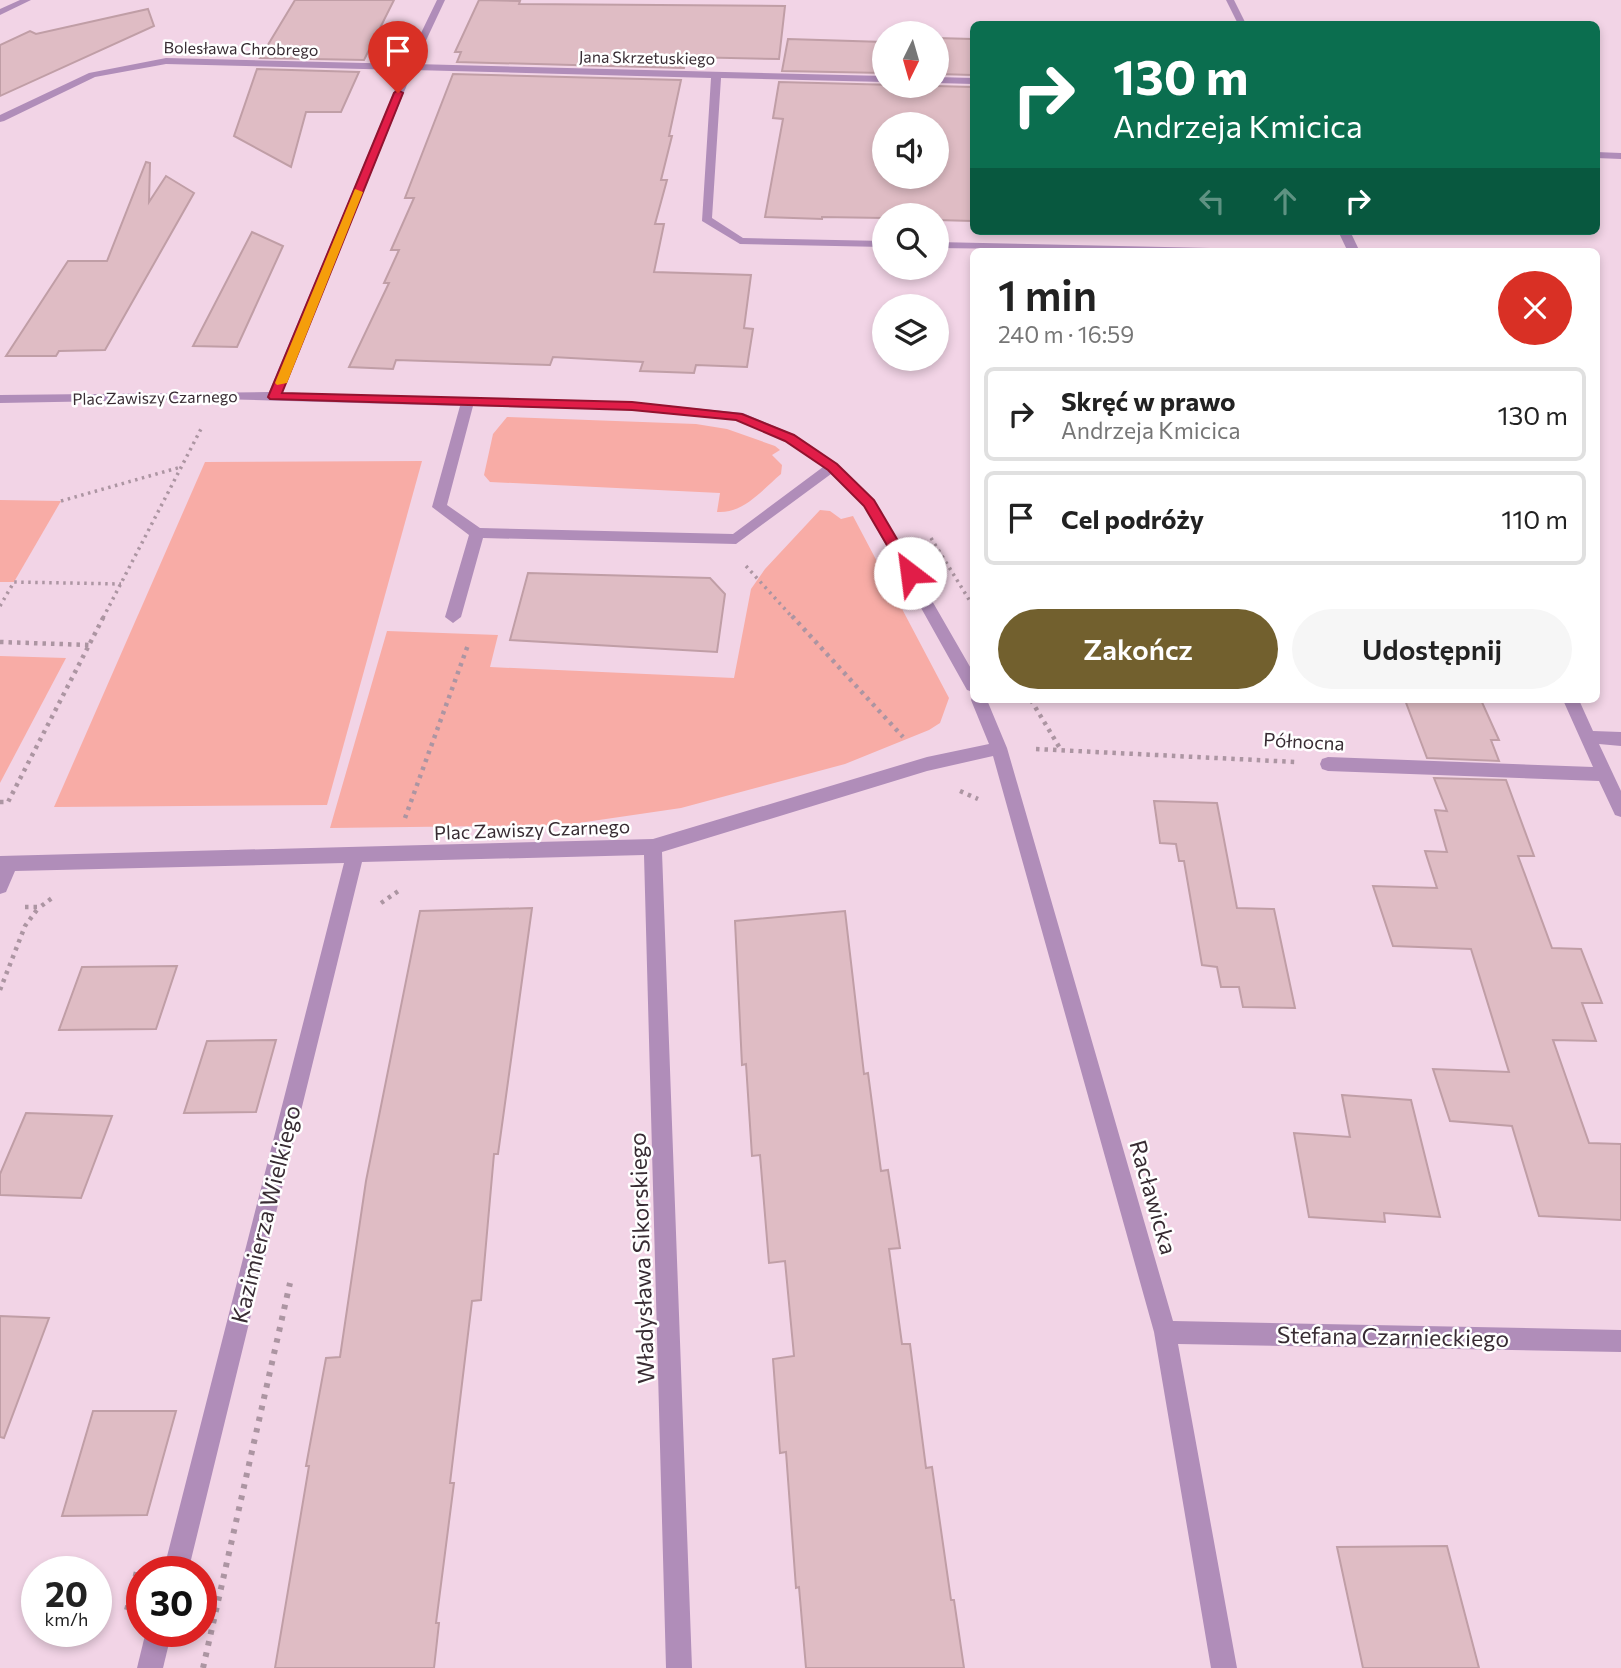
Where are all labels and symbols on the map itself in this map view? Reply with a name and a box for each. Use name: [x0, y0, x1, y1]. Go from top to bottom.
pin: [368, 21, 428, 93]
north arrow: [872, 21, 948, 98]
street label: Bolesława Chrobrego: [164, 37, 318, 59]
street label: Jana Skrzetuskiego: [579, 46, 715, 68]
street label: Plac Zawiszy Czarnego: [72, 386, 238, 408]
position arrow: [873, 536, 947, 610]
street label: Północna: [1263, 727, 1345, 755]
street label: Plac Zawiszy Czarnego: [434, 814, 630, 844]
street label: Kazimierza Wielkiego: [224, 1102, 306, 1326]
street label: Władysława Sikorskiego: [623, 1132, 659, 1384]
street label: Racławicka: [1124, 1137, 1184, 1257]
street label: Stefana Czarnieckiego: [1277, 1320, 1509, 1352]
speed limit sign: 30: [126, 1556, 217, 1647]

